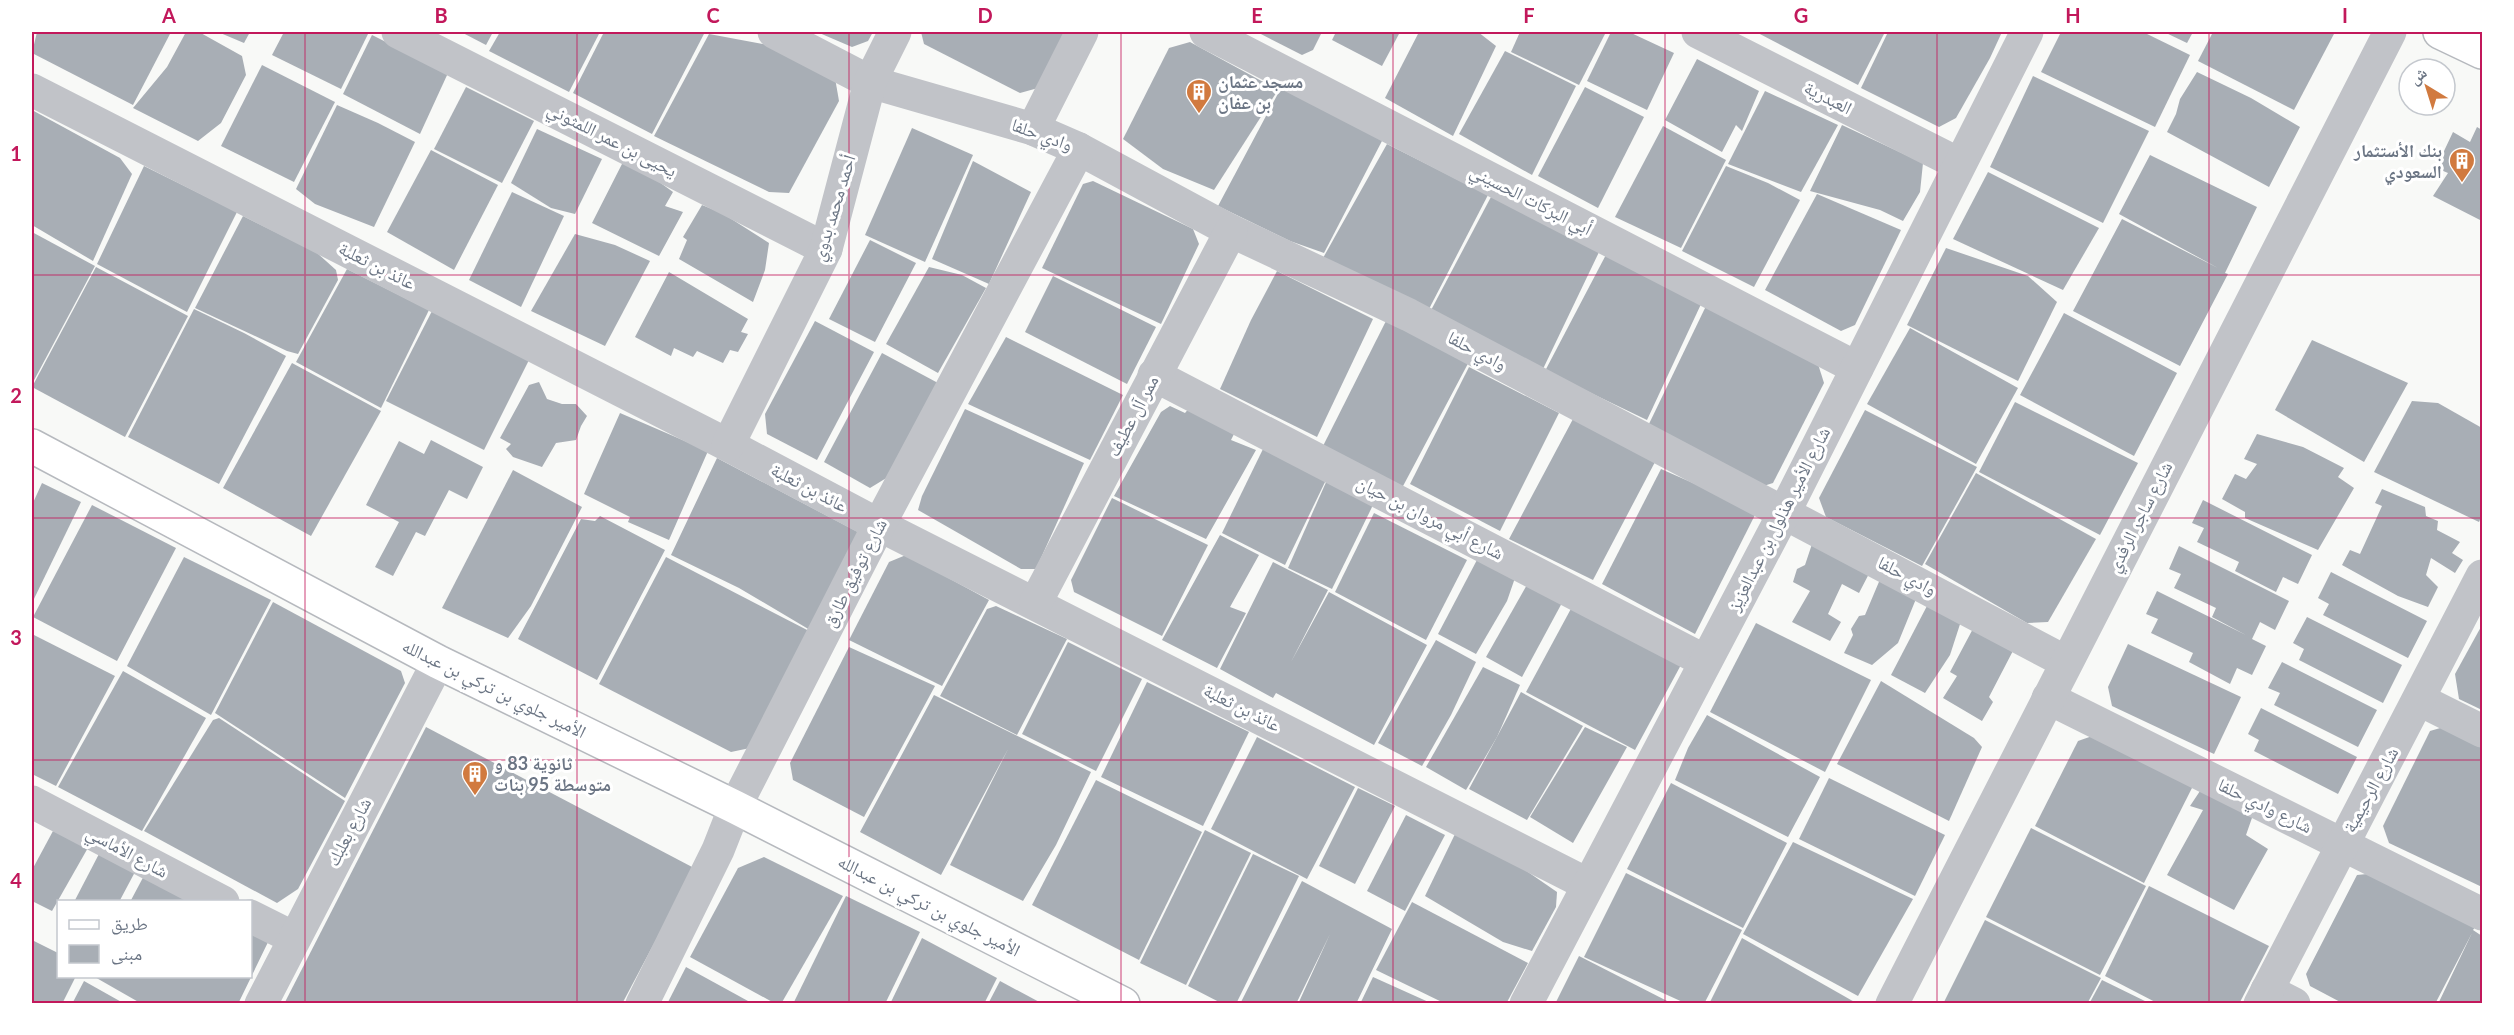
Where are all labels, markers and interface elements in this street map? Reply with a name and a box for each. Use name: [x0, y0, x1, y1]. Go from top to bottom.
text: A: [161, 3, 176, 27]
text: B: [434, 3, 448, 27]
text: C: [706, 3, 720, 27]
text: D: [977, 3, 993, 27]
text: E: [1251, 3, 1263, 27]
text: F: [1523, 3, 1535, 27]
text: G: [1794, 3, 1808, 27]
text: H: [2065, 3, 2081, 27]
text: I: [2342, 3, 2348, 27]
north arrow: [2397, 57, 2457, 117]
text: ش: [2405, 62, 2431, 88]
place label: مسجد عثمان بن عفان: [1218, 70, 1303, 114]
street label: العبدرية: [1801, 76, 1856, 119]
building icon: مسجد عثمان بن عفان: [1184, 77, 1214, 115]
street label: يحيى بن عمر اللمثوني: [542, 97, 681, 185]
street label: وادي حلفا: [1007, 113, 1076, 160]
place label: بنك الأستثمار السعودي: [2353, 139, 2442, 186]
text: 1: [10, 141, 22, 165]
building icon: بنك الأستثمار السعودي: [2447, 146, 2477, 184]
street label: أحمد محمد بدوي: [806, 152, 864, 265]
street label: أبي البركات الحسيني: [1465, 159, 1596, 243]
street label: عائذ بن ثعلبة: [335, 236, 420, 295]
street label: وادي حلفا: [1442, 326, 1511, 379]
street label: ممر آل عطيف: [1102, 371, 1164, 460]
text: 2: [10, 383, 22, 407]
street label: شارع الأمير هذلول بن عبدالعزيز: [1722, 423, 1835, 616]
street label: عائذ بن ثعلبة: [767, 458, 851, 517]
street label: شارع ساجر الرفدي: [2102, 458, 2180, 578]
street label: شارع أبي مروان بن حيان: [1351, 471, 1507, 568]
street label: شارع توفيق طارق: [817, 515, 892, 631]
street label: وادي حلفا: [1872, 551, 1941, 604]
text: 3: [10, 625, 22, 649]
street label: الأمير جلوي بن تركي بن عبدالله: [397, 634, 590, 746]
street label: عائذ بن ثعلبة: [1200, 678, 1285, 737]
street label: شارع الرحيمية: [2338, 743, 2403, 837]
place label: ثانوية 83 و متوسطة 95 بنات: [494, 752, 611, 796]
building icon: ثانوية 83 و متوسطة 95 بنات: [460, 759, 490, 797]
street label: شارع وادي حلفا: [2213, 773, 2316, 841]
street label: شارع بعلبك: [321, 794, 376, 870]
street label: شارع الأماسي: [81, 820, 172, 886]
street label: الأمير جلوي بن تركي بن عبدالله: [832, 850, 1024, 965]
text: 4: [10, 868, 22, 892]
legend: [57, 900, 252, 978]
text: طريق: [111, 912, 148, 935]
text: مبنى: [111, 942, 142, 965]

